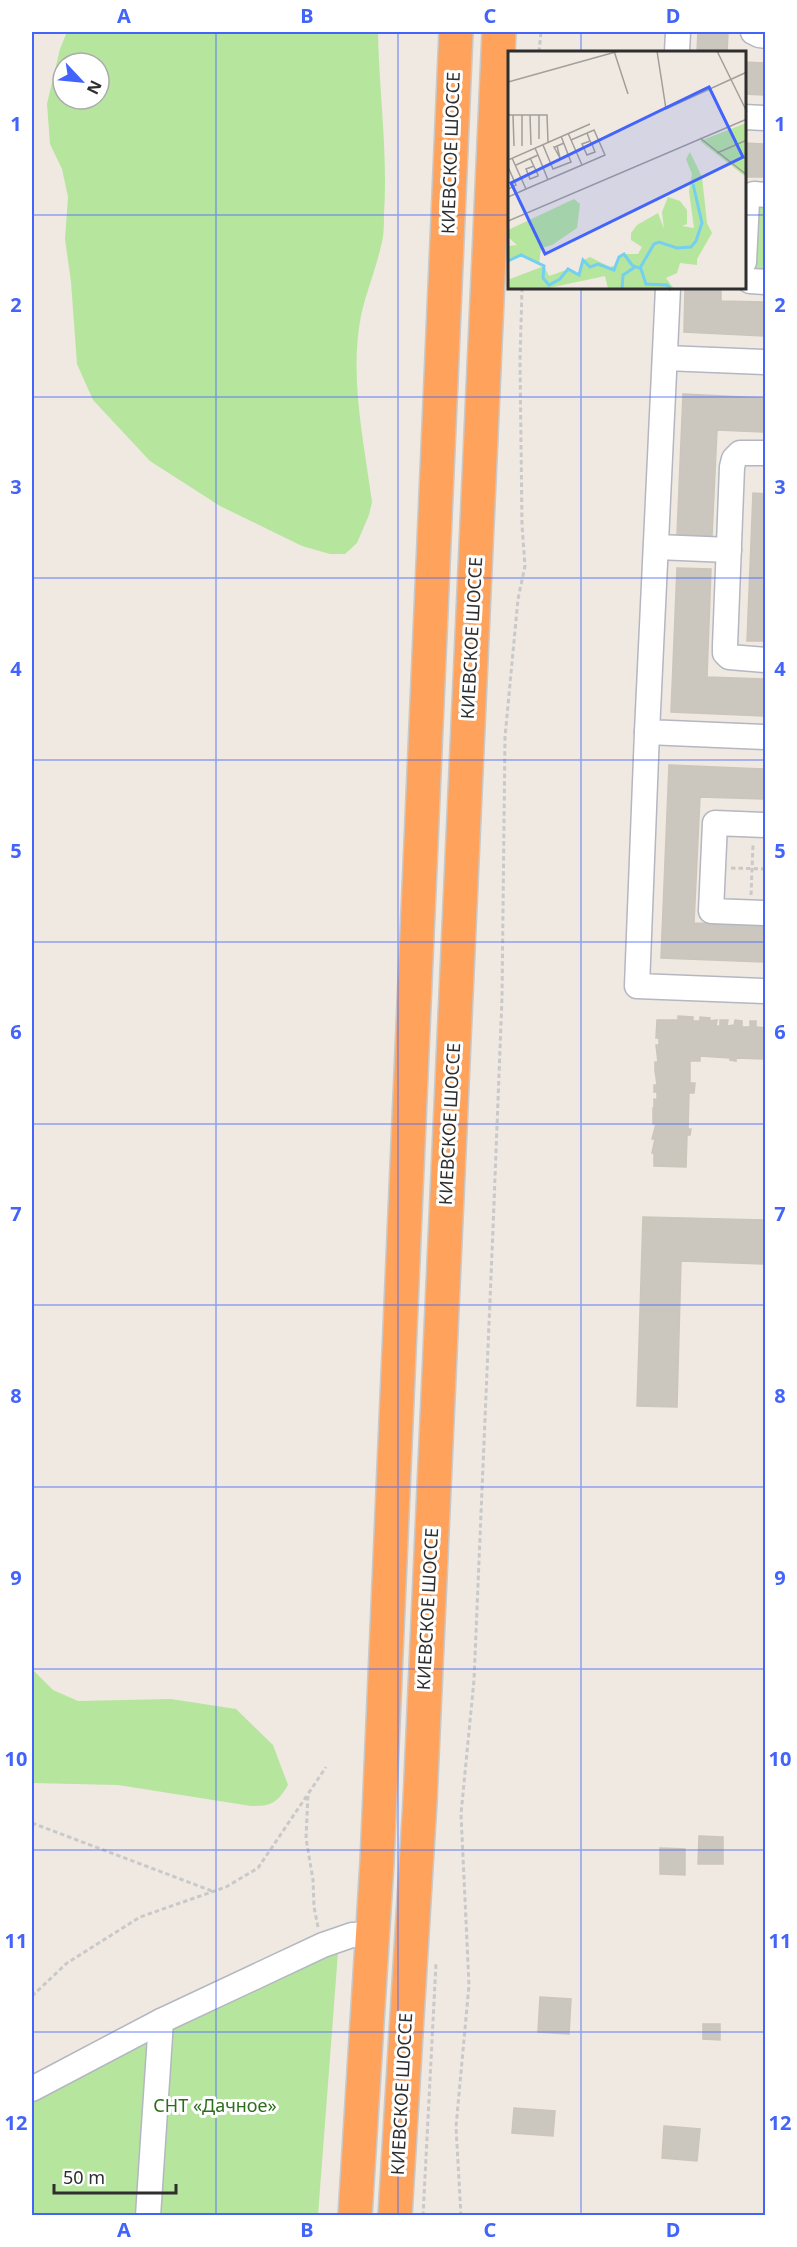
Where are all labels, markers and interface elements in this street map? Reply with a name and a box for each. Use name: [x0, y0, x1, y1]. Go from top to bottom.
text: A: [117, 2, 131, 29]
text: B: [300, 2, 314, 29]
text: C: [484, 2, 497, 29]
text: D: [666, 2, 680, 29]
north arrow: [51, 51, 111, 111]
inset map: [508, 51, 746, 290]
street label: КИЕВСКОЕ ШОССЕ: [435, 71, 465, 235]
text: N: [82, 77, 107, 98]
text: 1: [10, 110, 22, 137]
text: 1: [774, 110, 786, 137]
text: 2: [10, 291, 22, 318]
text: 2: [774, 291, 786, 318]
text: 3: [10, 473, 22, 500]
text: 3: [774, 473, 786, 500]
street label: КИЕВСКОЕ ШОССЕ: [455, 556, 487, 720]
text: 4: [10, 655, 22, 682]
text: 4: [774, 655, 786, 682]
text: 5: [10, 837, 22, 864]
text: 5: [774, 837, 786, 864]
text: 6: [10, 1018, 22, 1045]
text: 6: [774, 1018, 786, 1045]
street label: КИЕВСКОЕ ШОССЕ: [433, 1042, 465, 1206]
text: 7: [10, 1200, 22, 1227]
text: 7: [774, 1200, 786, 1227]
text: 8: [10, 1382, 22, 1409]
text: 8: [774, 1382, 786, 1409]
street label: КИЕВСКОЕ ШОССЕ: [411, 1527, 443, 1691]
text: 9: [10, 1564, 22, 1591]
text: 9: [774, 1564, 786, 1591]
text: 10: [5, 1745, 27, 1772]
text: 10: [769, 1745, 791, 1772]
text: 11: [5, 1927, 27, 1954]
text: 11: [769, 1927, 791, 1954]
street label: КИЕВСКОЕ ШОССЕ: [385, 2012, 417, 2176]
park label: СНТ «Дачное»: [153, 2093, 277, 2117]
text: 12: [5, 2109, 27, 2136]
text: 12: [769, 2109, 791, 2136]
scale bar: [54, 2157, 176, 2195]
text: 50 m: [63, 2165, 105, 2189]
text: A: [117, 2216, 131, 2243]
text: B: [300, 2216, 314, 2243]
text: C: [484, 2216, 497, 2243]
text: D: [666, 2216, 680, 2243]

